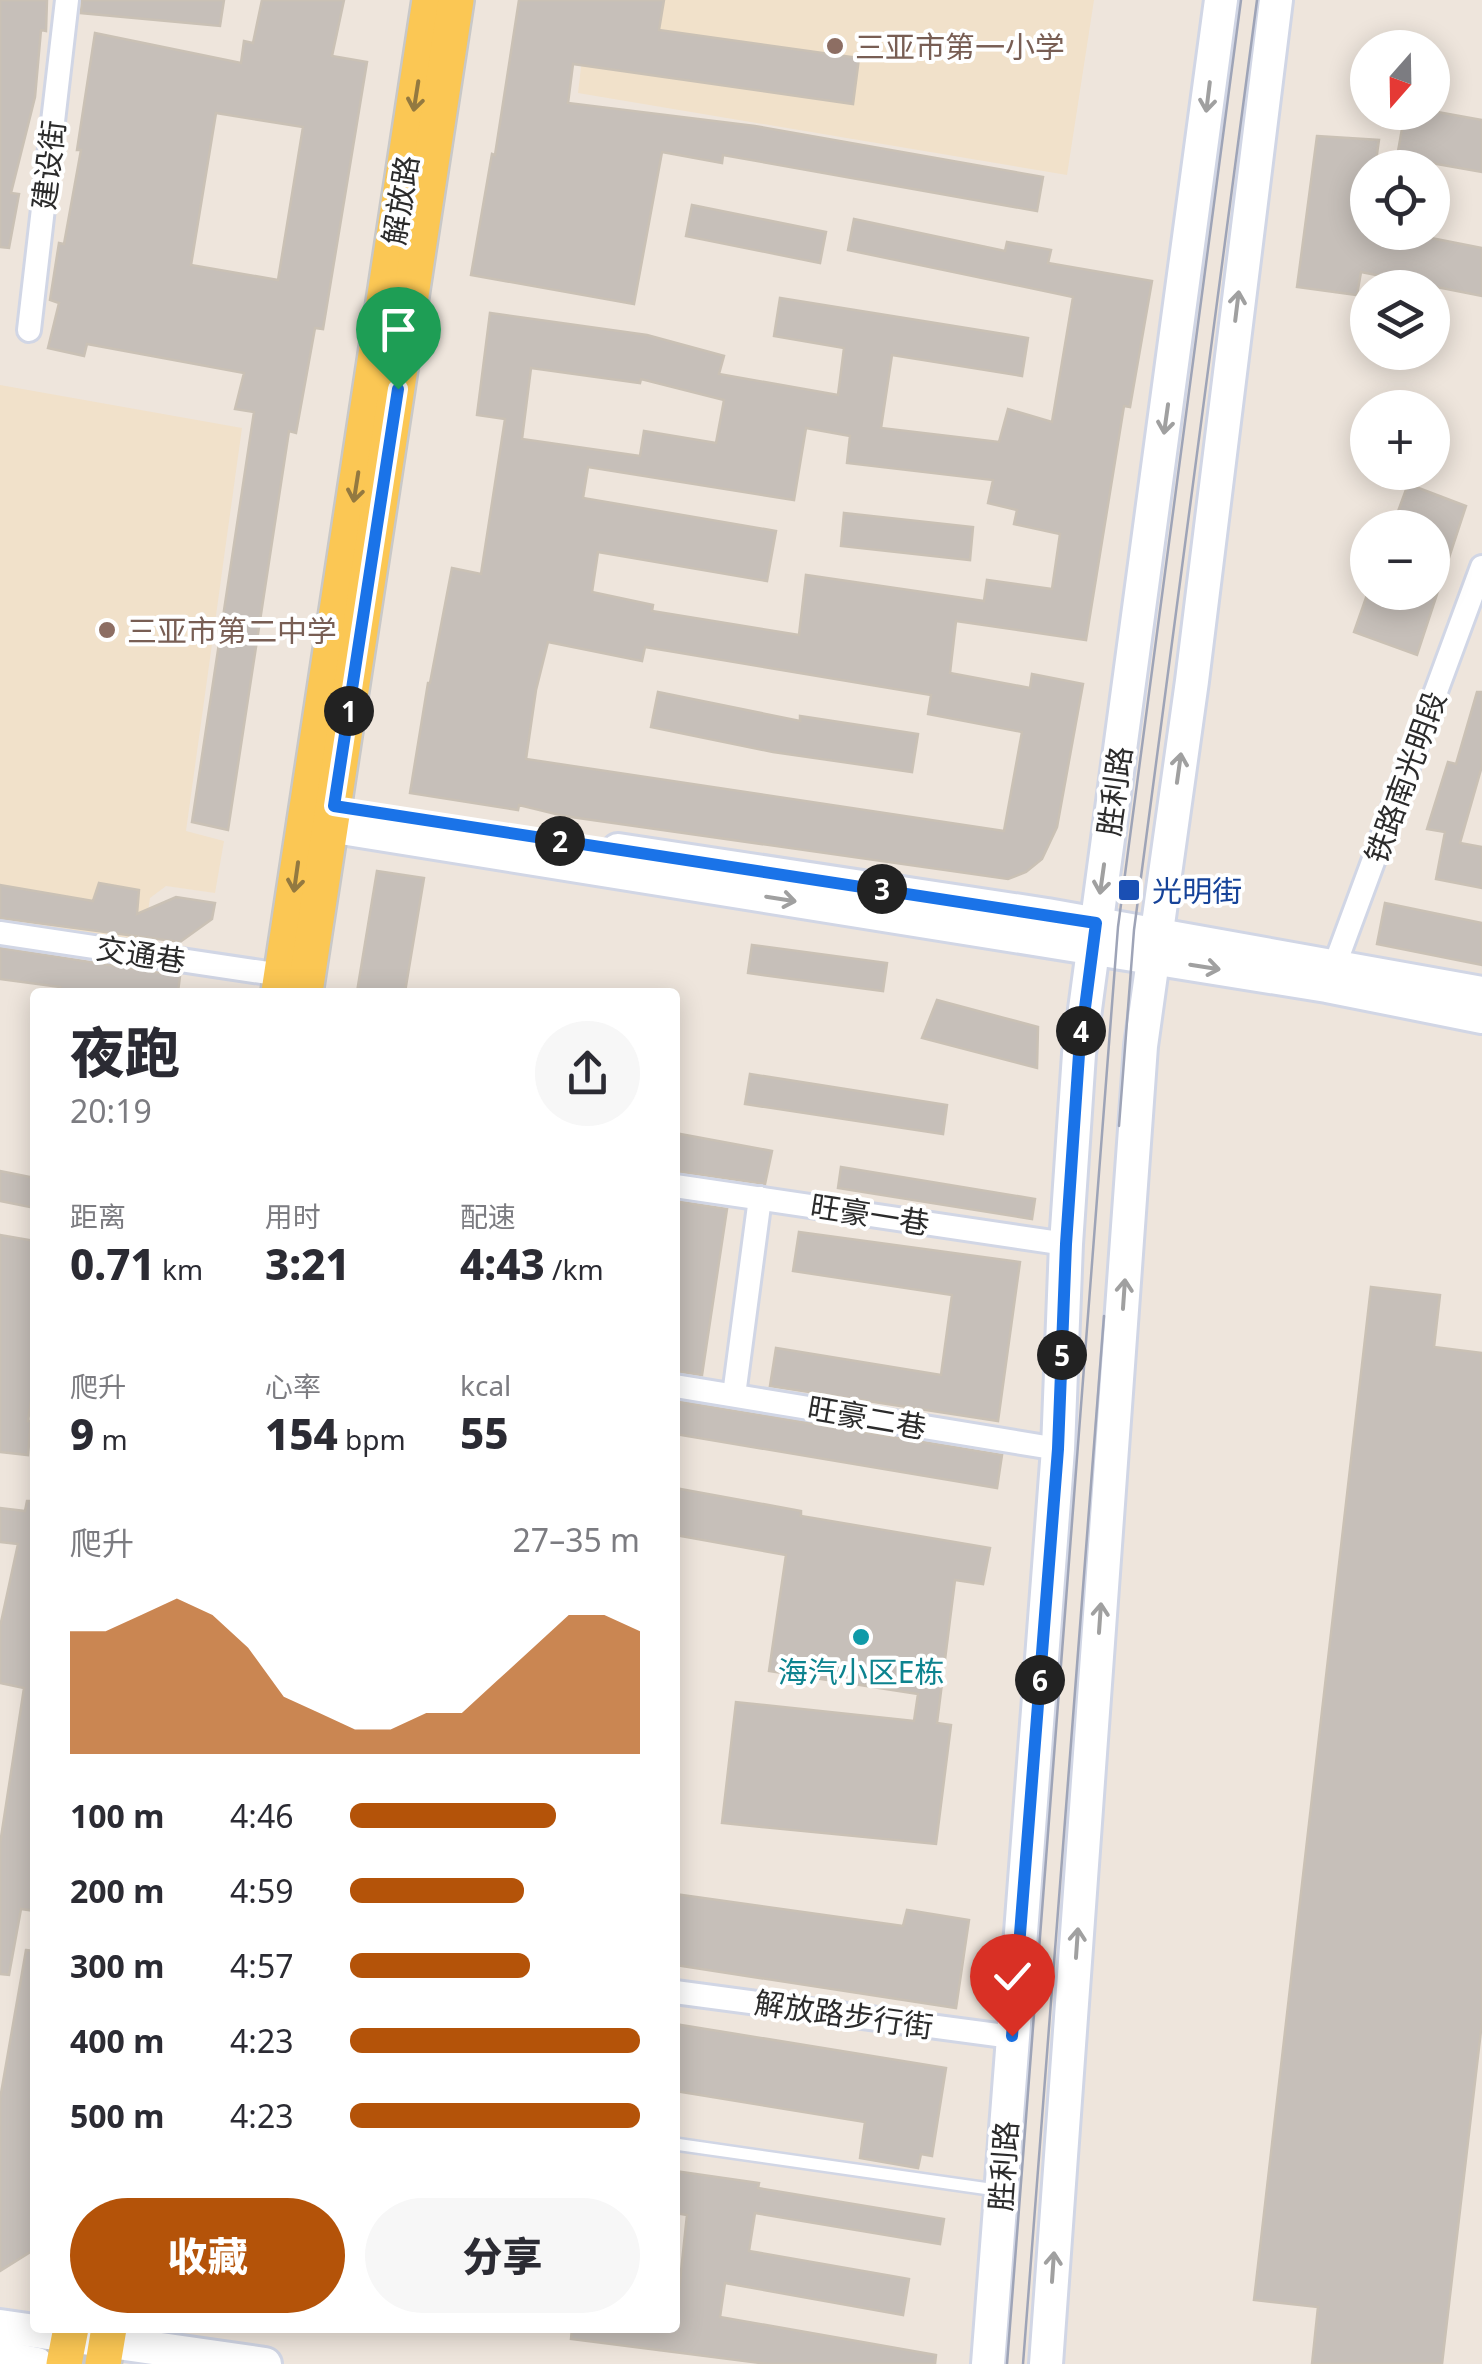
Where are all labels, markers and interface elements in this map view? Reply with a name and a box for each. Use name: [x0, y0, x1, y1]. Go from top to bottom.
place label: 三亚市第一小学: [855, 26, 1065, 67]
north arrow: [1350, 30, 1450, 130]
map controls: [1350, 30, 1450, 610]
marker: 三亚市第一小学: [824, 35, 846, 57]
one-way arrow: [406, 80, 424, 112]
one-way arrow: [1199, 80, 1217, 112]
street label: 建设街: [22, 118, 74, 212]
button: locate: [1350, 150, 1450, 250]
street label: 解放路: [373, 152, 427, 248]
button: layers: [1350, 270, 1450, 370]
pin: [356, 287, 441, 390]
one-way arrow: [1228, 291, 1246, 323]
icon: arrive: [371, 302, 426, 357]
button: +: [1350, 390, 1450, 490]
one-way arrow: [1156, 402, 1175, 435]
one-way arrow: [346, 470, 365, 503]
button: −: [1350, 510, 1450, 610]
place label: 三亚市第二中学: [127, 610, 337, 651]
marker: 三亚市第二中学: [96, 619, 118, 641]
street label: 铁路南光明段: [1355, 685, 1455, 869]
pin: 1: [324, 686, 374, 736]
text: 1: [341, 692, 357, 730]
street label: 胜利路: [1087, 744, 1141, 838]
one-way arrow: [1171, 752, 1189, 785]
pin: 2: [535, 816, 585, 866]
text: 2: [552, 822, 568, 860]
one-way arrow: [286, 861, 305, 893]
one-way arrow: [1092, 863, 1111, 895]
pin: 3: [857, 864, 907, 914]
text: 3: [874, 870, 890, 908]
place label: 光明街: [1152, 870, 1242, 911]
marker: 光明街: [1116, 877, 1142, 903]
one-way arrow: [764, 890, 796, 908]
street label: 交通巷: [93, 927, 189, 981]
one-way arrow: [1188, 959, 1221, 977]
pin: 4: [1056, 1006, 1106, 1056]
text: 4: [1073, 1012, 1089, 1050]
text: 夜跑: [70, 1014, 180, 1089]
button: share: [535, 1021, 640, 1126]
text: 20:19: [70, 1089, 152, 1132]
street label: 旺豪一巷: [808, 1184, 932, 1244]
text: 距离: [70, 1197, 126, 1235]
text: 用时: [265, 1197, 321, 1235]
text: 配速: [460, 1197, 516, 1235]
text: 0.71: [70, 1235, 155, 1292]
text: 3:21: [265, 1235, 350, 1292]
text: 4:43: [460, 1235, 545, 1292]
text: km: [155, 1250, 203, 1288]
text: /km: [545, 1250, 604, 1288]
one-way arrow: [1114, 1279, 1133, 1311]
pin: 5: [1037, 1330, 1087, 1380]
text: 5: [1054, 1336, 1070, 1374]
text: kcal: [460, 1366, 511, 1404]
text: 爬升: [70, 1367, 126, 1405]
text: 心率: [265, 1367, 321, 1405]
street label: 旺豪二巷: [804, 1386, 930, 1448]
text: 55: [460, 1404, 509, 1461]
text: 9: [70, 1405, 94, 1462]
text: 154: [265, 1405, 338, 1462]
text: m: [94, 1420, 128, 1458]
text: bpm: [338, 1420, 406, 1458]
text: 27–35 m: [513, 1518, 640, 1561]
text: 爬升: [70, 1521, 134, 1564]
one-way arrow: [1091, 1603, 1110, 1635]
marker: 海汽小区E栋: [850, 1626, 872, 1648]
place label: 海汽小区E栋: [778, 1651, 944, 1692]
pin: 6: [1015, 1655, 1065, 1705]
text: 6: [1032, 1661, 1048, 1699]
text: 100 m: [70, 1794, 164, 1837]
text: 4:46: [230, 1794, 294, 1837]
text: 200 m: [70, 1869, 164, 1912]
text: 4:59: [230, 1869, 294, 1912]
one-way arrow: [1067, 1927, 1086, 1959]
pin: [970, 1934, 1055, 2037]
text: 300 m: [70, 1944, 164, 1987]
text: 4:57: [230, 1944, 294, 1987]
icon: check: [985, 1949, 1040, 2004]
street label: 解放路步行街: [752, 1981, 936, 2047]
text: 400 m: [70, 2019, 164, 2062]
text: 4:23: [230, 2019, 294, 2062]
text: 500 m: [70, 2094, 164, 2137]
text: 4:23: [230, 2094, 294, 2137]
street label: 胜利路: [979, 2120, 1027, 2212]
button: 收藏: [70, 2198, 345, 2313]
button: 分享: [365, 2198, 640, 2313]
one-way arrow: [1044, 2251, 1063, 2283]

